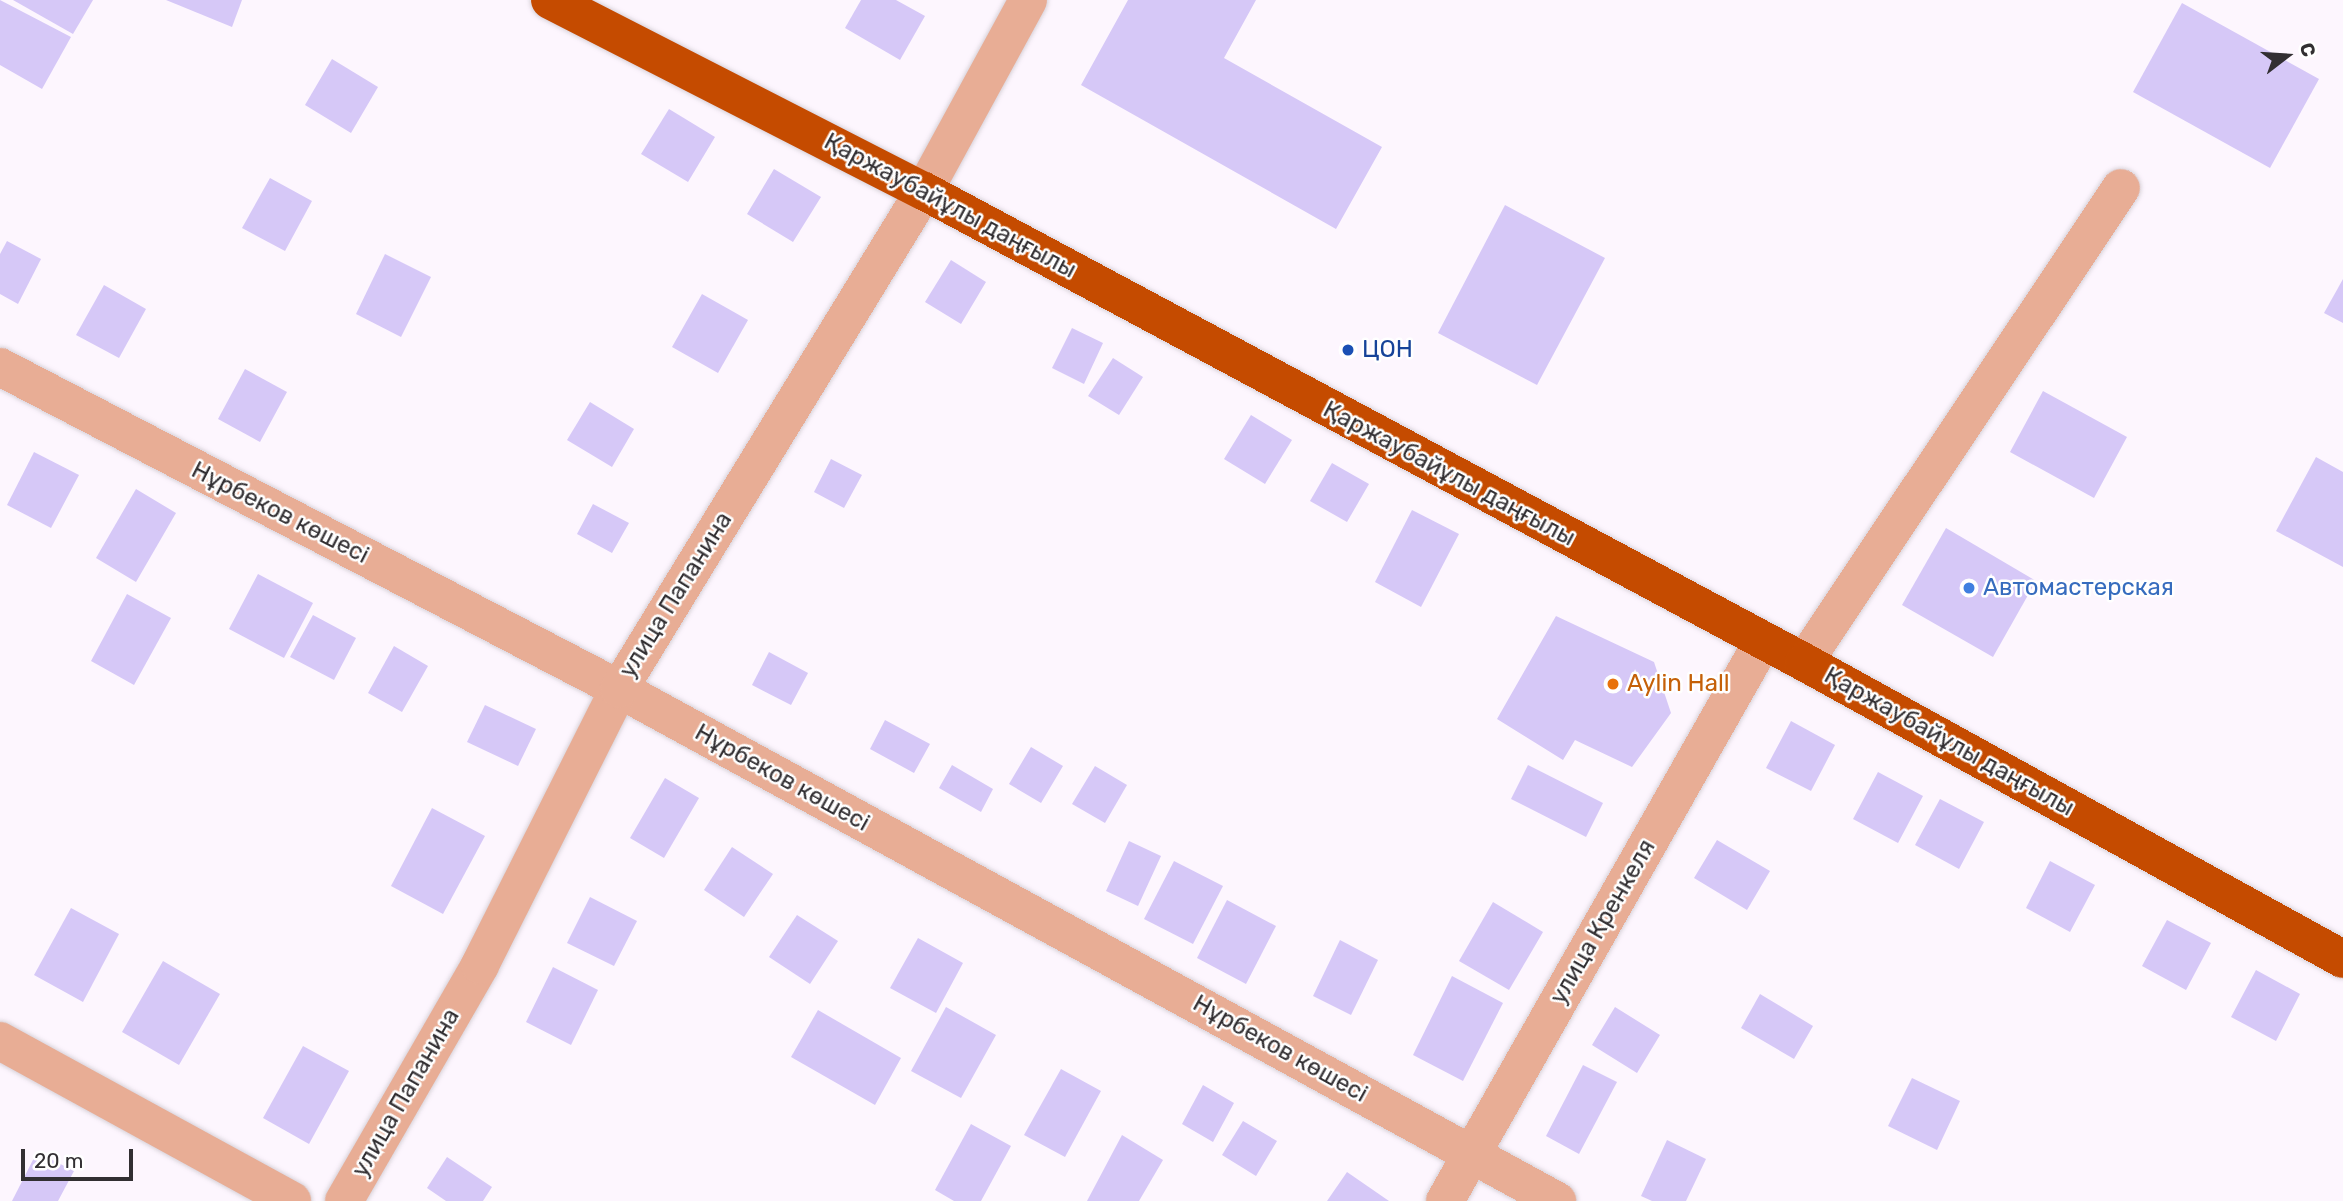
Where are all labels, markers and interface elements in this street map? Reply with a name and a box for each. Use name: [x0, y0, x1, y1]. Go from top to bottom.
north arrow: [2252, 21, 2322, 91]
text: С: [2295, 40, 2321, 59]
street label: Қаржаубайұлы даңғылы: [819, 127, 1081, 285]
place label: ЦОН: [1362, 336, 1413, 364]
marker: ЦОН: [1340, 342, 1356, 358]
street label: Қаржаубайұлы даңғылы: [1318, 395, 1580, 553]
street label: Нұрбеков көшесі: [187, 456, 373, 570]
street label: улица Папанина: [613, 507, 739, 683]
place label: Автомастерская: [1983, 574, 2174, 602]
marker: Автомастерская: [1961, 580, 1977, 596]
street label: Қаржаубайұлы даңғылы: [1819, 661, 2079, 823]
place label: Aylin Hall: [1627, 670, 1730, 698]
marker: Aylin Hall: [1605, 676, 1621, 692]
street label: Нұрбеков көшесі: [690, 718, 874, 838]
street label: улица Кренкеля: [1544, 835, 1662, 1009]
street label: Нұрбеков көшесі: [1188, 989, 1372, 1109]
street label: улица Папанина: [346, 1004, 466, 1182]
scale bar: [24, 1134, 136, 1178]
text: 20 m: [34, 1148, 83, 1173]

